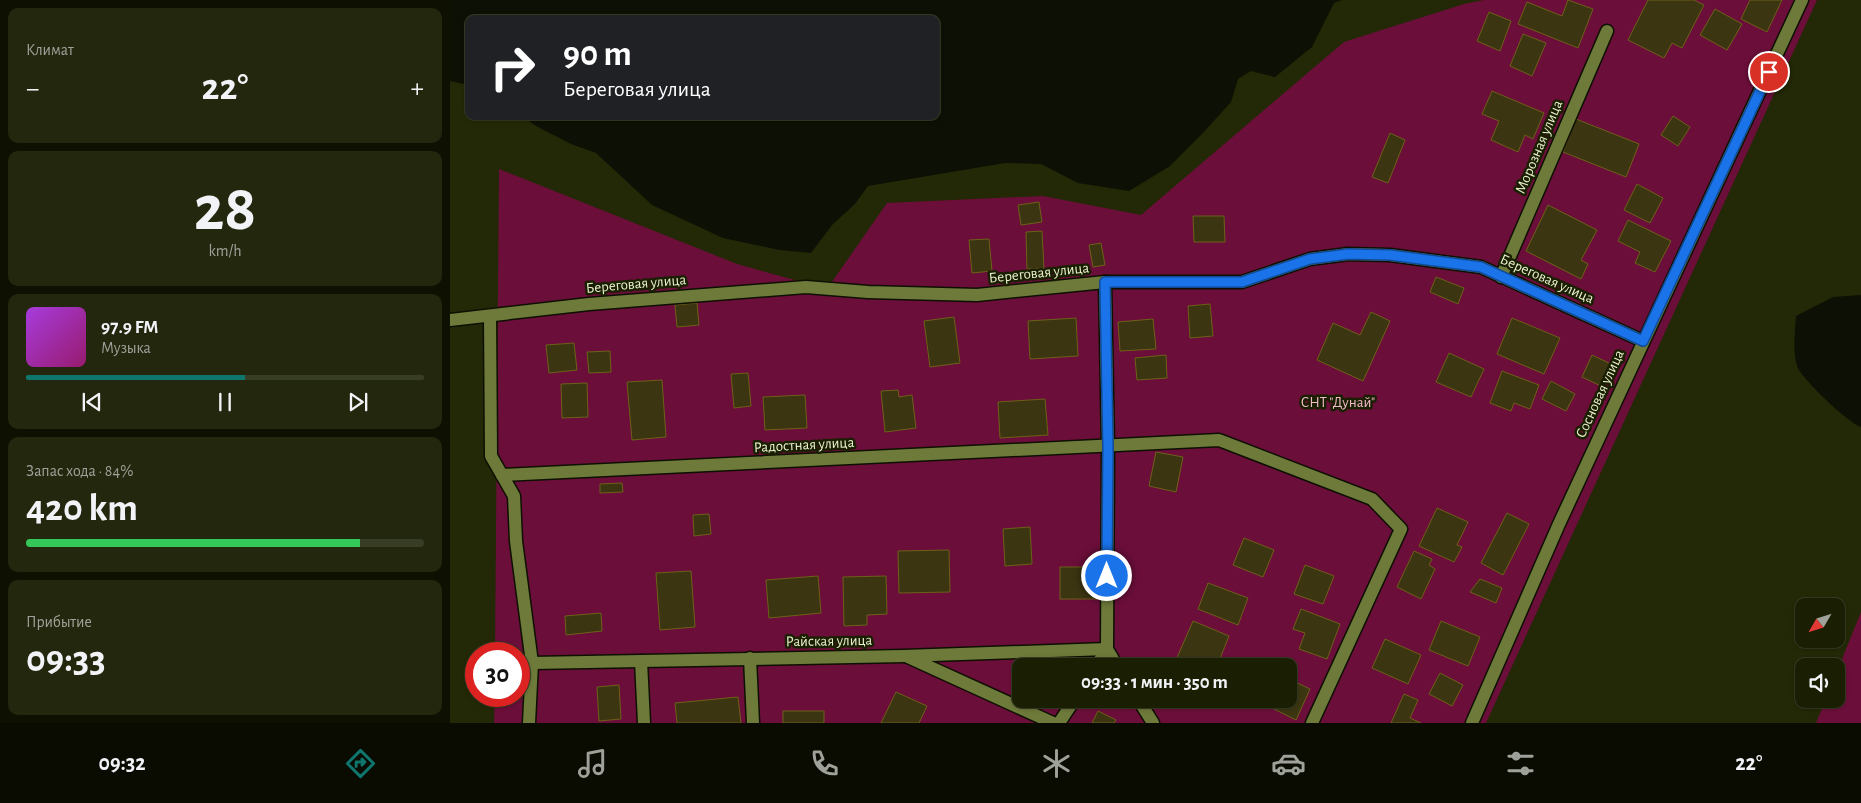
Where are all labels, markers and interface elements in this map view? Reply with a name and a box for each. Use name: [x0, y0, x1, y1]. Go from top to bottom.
icon: right: [480, 35, 545, 100]
text: 90 m: [563, 37, 632, 72]
text: Климат: [26, 42, 74, 58]
pin: [1748, 51, 1790, 93]
icon: arrive: [1755, 58, 1783, 86]
text: 22°: [202, 69, 248, 107]
text: −: [26, 75, 39, 103]
text: +: [411, 75, 424, 103]
text: Береговая улица: [563, 78, 711, 100]
street label: Морозная улица: [1513, 98, 1565, 196]
text: 28: [194, 177, 256, 242]
text: km/h: [208, 243, 242, 259]
street label: Береговая улица: [1498, 252, 1596, 306]
street label: Береговая улица: [988, 260, 1090, 286]
street label: Береговая улица: [585, 272, 687, 296]
text: 97.9 FM: [101, 318, 158, 337]
text: Музыка: [101, 340, 151, 356]
street label: Сосновая улица: [1573, 348, 1627, 440]
icon: previous: [78, 388, 106, 416]
icon: pause: [211, 388, 239, 416]
icon: next: [344, 388, 372, 416]
park label: СНТ "Дунай": [1301, 395, 1375, 410]
street label: Радостная улица: [753, 435, 855, 455]
text: Запас хода · 84%: [26, 463, 133, 479]
text: 420 km: [26, 490, 138, 528]
position arrow: [1080, 549, 1132, 601]
north arrow: [1795, 598, 1845, 648]
map controls: [1795, 598, 1845, 708]
text: Прибытие: [26, 614, 92, 630]
street label: Райская улица: [786, 633, 873, 649]
text: 09:33: [26, 641, 106, 679]
speed limit sign: 30: [465, 642, 530, 707]
button: sound: [1795, 658, 1845, 708]
text: 09:33 · 1 мин · 350 m: [1081, 673, 1228, 692]
icon: directions: [343, 746, 378, 781]
icon: music: [575, 746, 610, 781]
icon: phone: [807, 746, 842, 781]
icon: climate: [1039, 746, 1074, 781]
icon: car: [1271, 746, 1306, 781]
icon: filters: [1503, 746, 1538, 781]
text: 09:32: [99, 752, 146, 774]
text: 22°: [1735, 752, 1762, 774]

